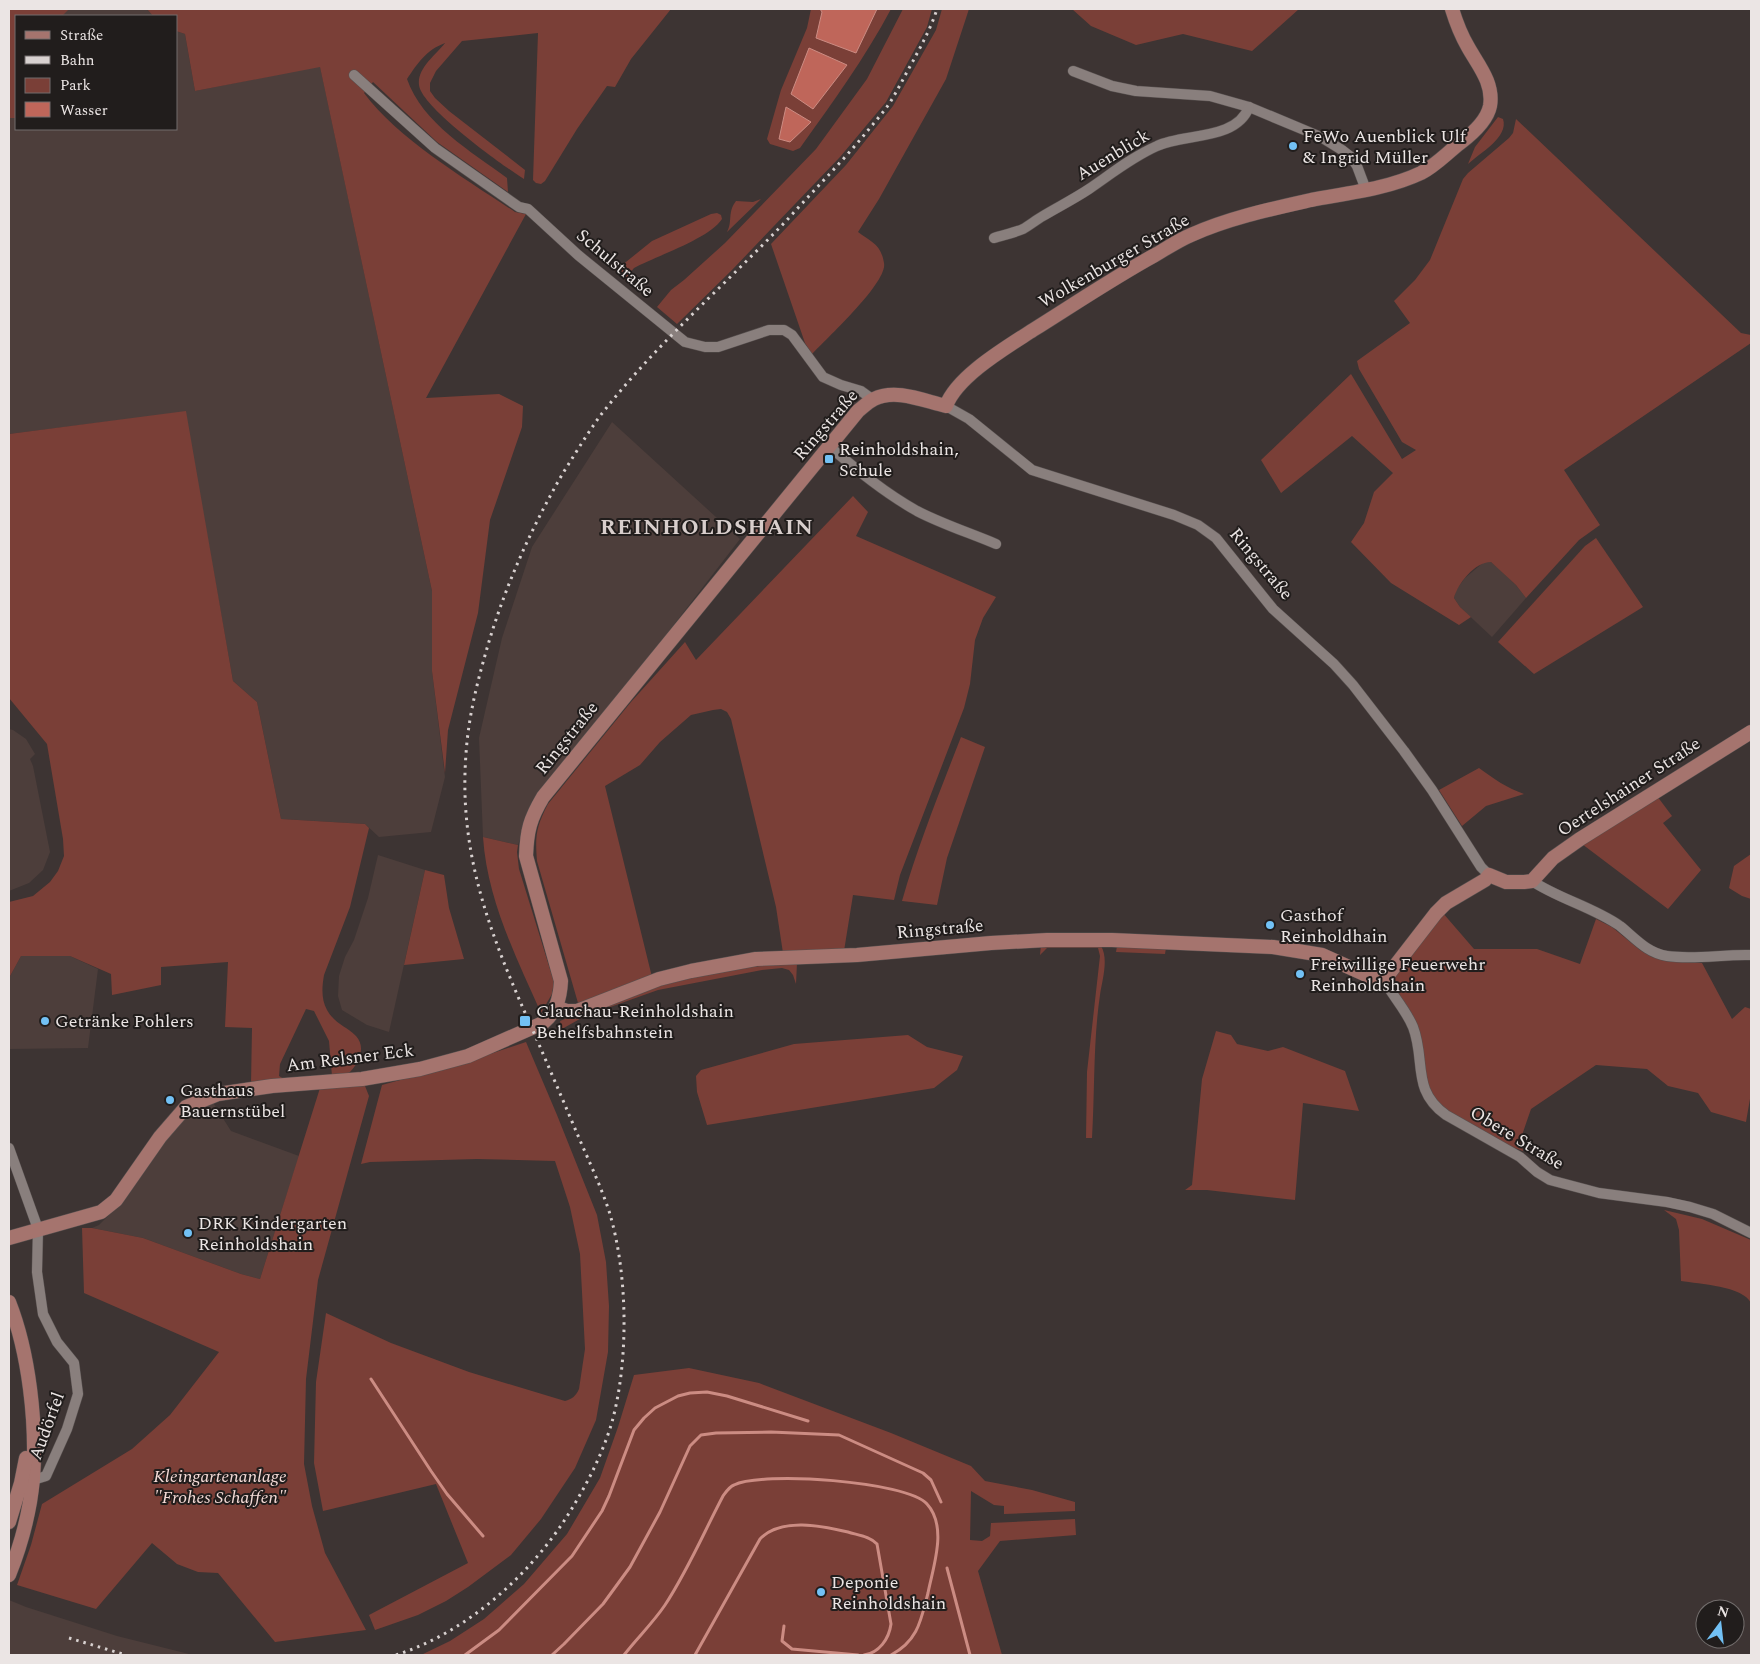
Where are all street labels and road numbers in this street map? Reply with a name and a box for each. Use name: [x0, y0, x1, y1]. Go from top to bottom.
street label: Auenblick: [1071, 122, 1155, 188]
street label: Wolkenburger Straße: [1033, 207, 1195, 315]
street label: Schulstraße: [570, 222, 660, 304]
street label: Ringstraße: [787, 383, 865, 467]
street label: Ringstraße: [1223, 522, 1299, 606]
street label: Ringstraße: [529, 696, 605, 780]
street label: Oertelshainer Straße: [1552, 730, 1706, 844]
street label: Ringstraße: [895, 912, 985, 946]
street label: Am Relsner Eck: [285, 1037, 415, 1079]
street label: Obere Straße: [1465, 1099, 1569, 1177]
street label: Audörfel: [22, 1388, 72, 1464]

